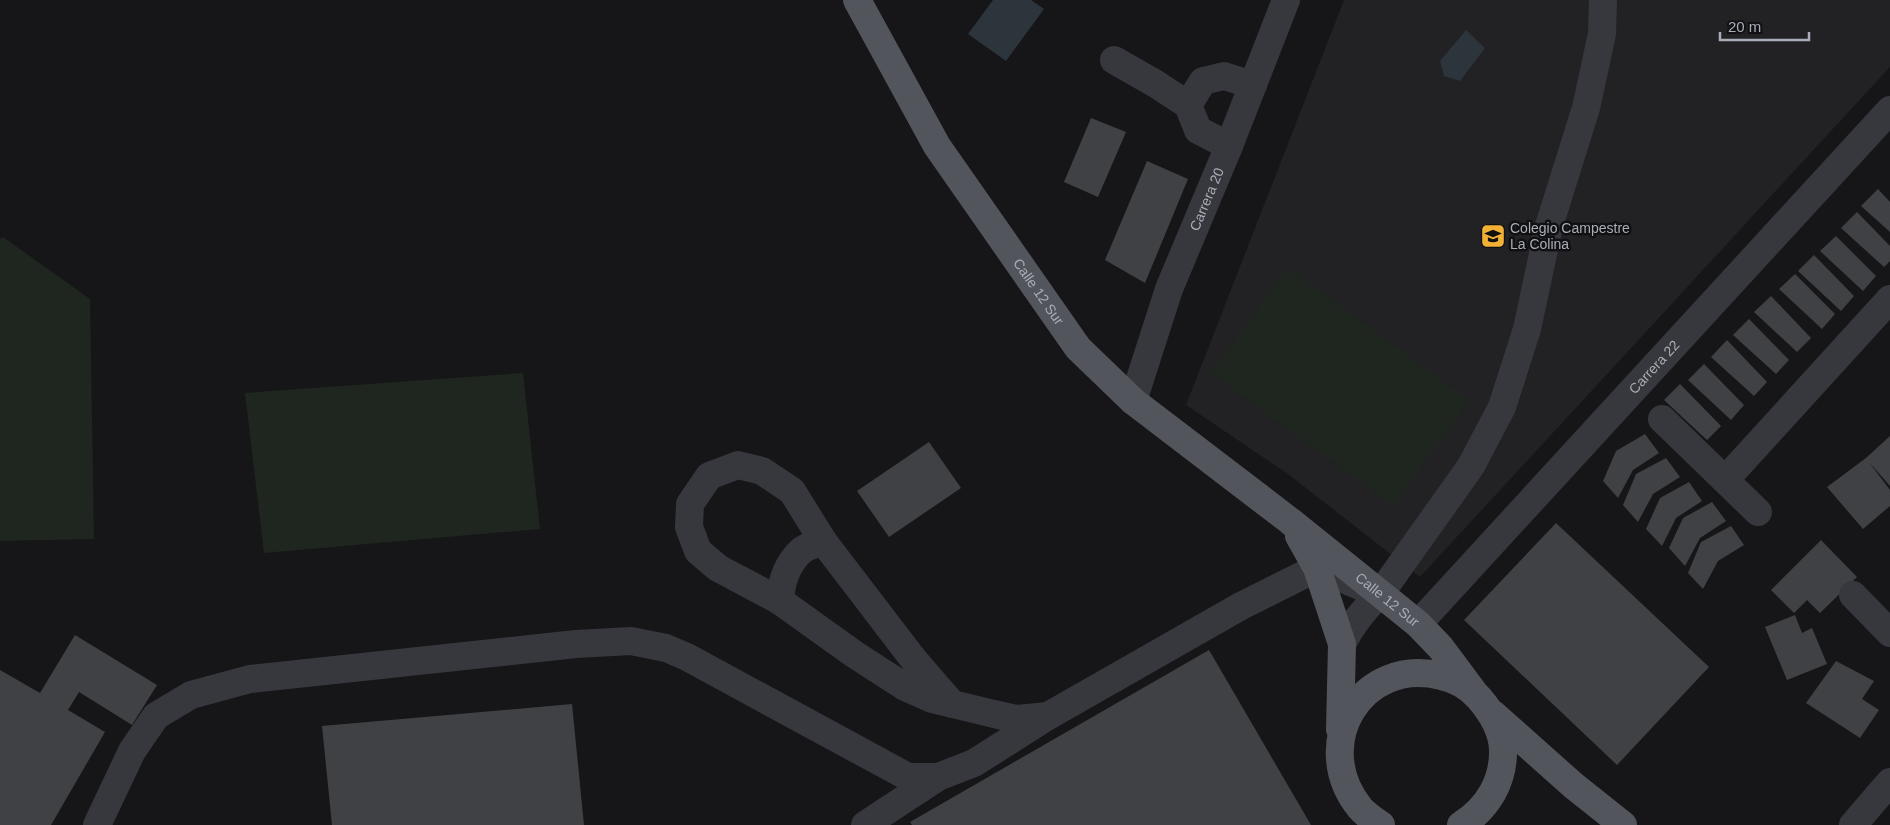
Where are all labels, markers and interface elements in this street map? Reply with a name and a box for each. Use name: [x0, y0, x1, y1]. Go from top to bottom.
scale bar: [1720, 10, 1809, 42]
text: 20 m: [1728, 18, 1761, 35]
street label: Carrera 20: [1186, 165, 1227, 233]
place label: Colegio Campestre La Colina: [1510, 220, 1630, 252]
school or university icon: Colegio Campestre La Colina: [1480, 223, 1506, 249]
street label: Calle 12 Sur: [1010, 255, 1067, 328]
street label: Carrera 22: [1625, 337, 1683, 397]
street label: Calle 12 Sur: [1352, 569, 1423, 630]

